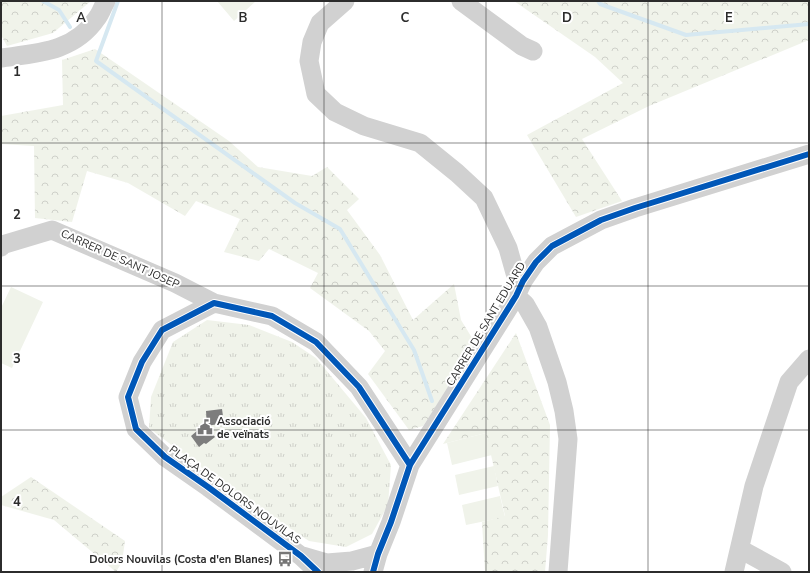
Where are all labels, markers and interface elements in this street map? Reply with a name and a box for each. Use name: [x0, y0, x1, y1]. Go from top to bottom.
text: A: [76, 9, 86, 27]
text: B: [239, 9, 248, 27]
text: C: [401, 9, 410, 27]
text: D: [562, 9, 572, 27]
text: E: [725, 9, 733, 27]
text: 1: [13, 63, 21, 81]
text: 2: [13, 206, 21, 224]
street label: CARRER DE SANT JOSEP: [58, 226, 182, 292]
street label: CARRER DE SANT EDUARD: [443, 259, 529, 389]
text: 3: [13, 350, 21, 368]
place label: Associació de veïnats: [217, 414, 271, 442]
public building icon: Associació de veïnats: [196, 418, 214, 436]
street label: PLAÇA DE DOLORS NOUVILAS: [166, 442, 304, 548]
text: 4: [13, 493, 21, 511]
bus stop icon: Dolors Nouvilas (Costa d'en Blanes): [276, 550, 294, 568]
place label: Dolors Nouvilas (Costa d'en Blanes): [89, 552, 273, 567]

